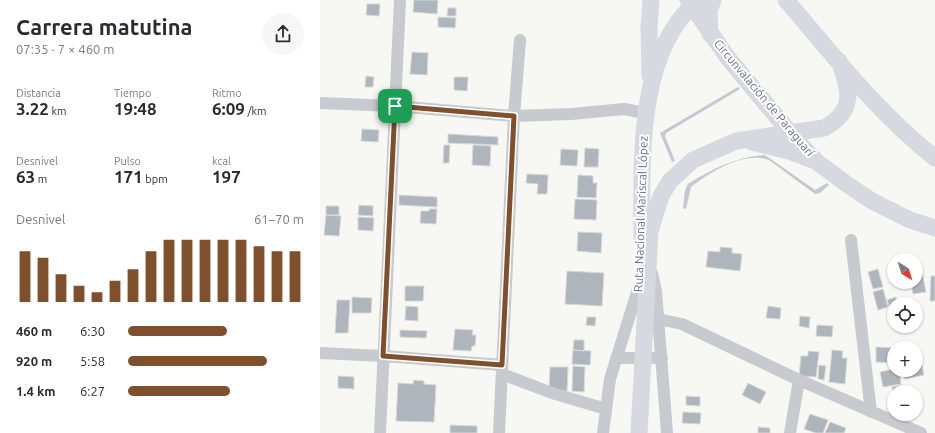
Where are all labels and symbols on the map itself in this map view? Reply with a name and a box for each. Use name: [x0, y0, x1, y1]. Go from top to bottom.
street label: Circunvalación de Paraguarí: [712, 37, 818, 159]
pin: [378, 89, 412, 123]
street label: Ruta Nacional Mariscal López: [631, 135, 650, 292]
north arrow: [887, 253, 923, 289]

